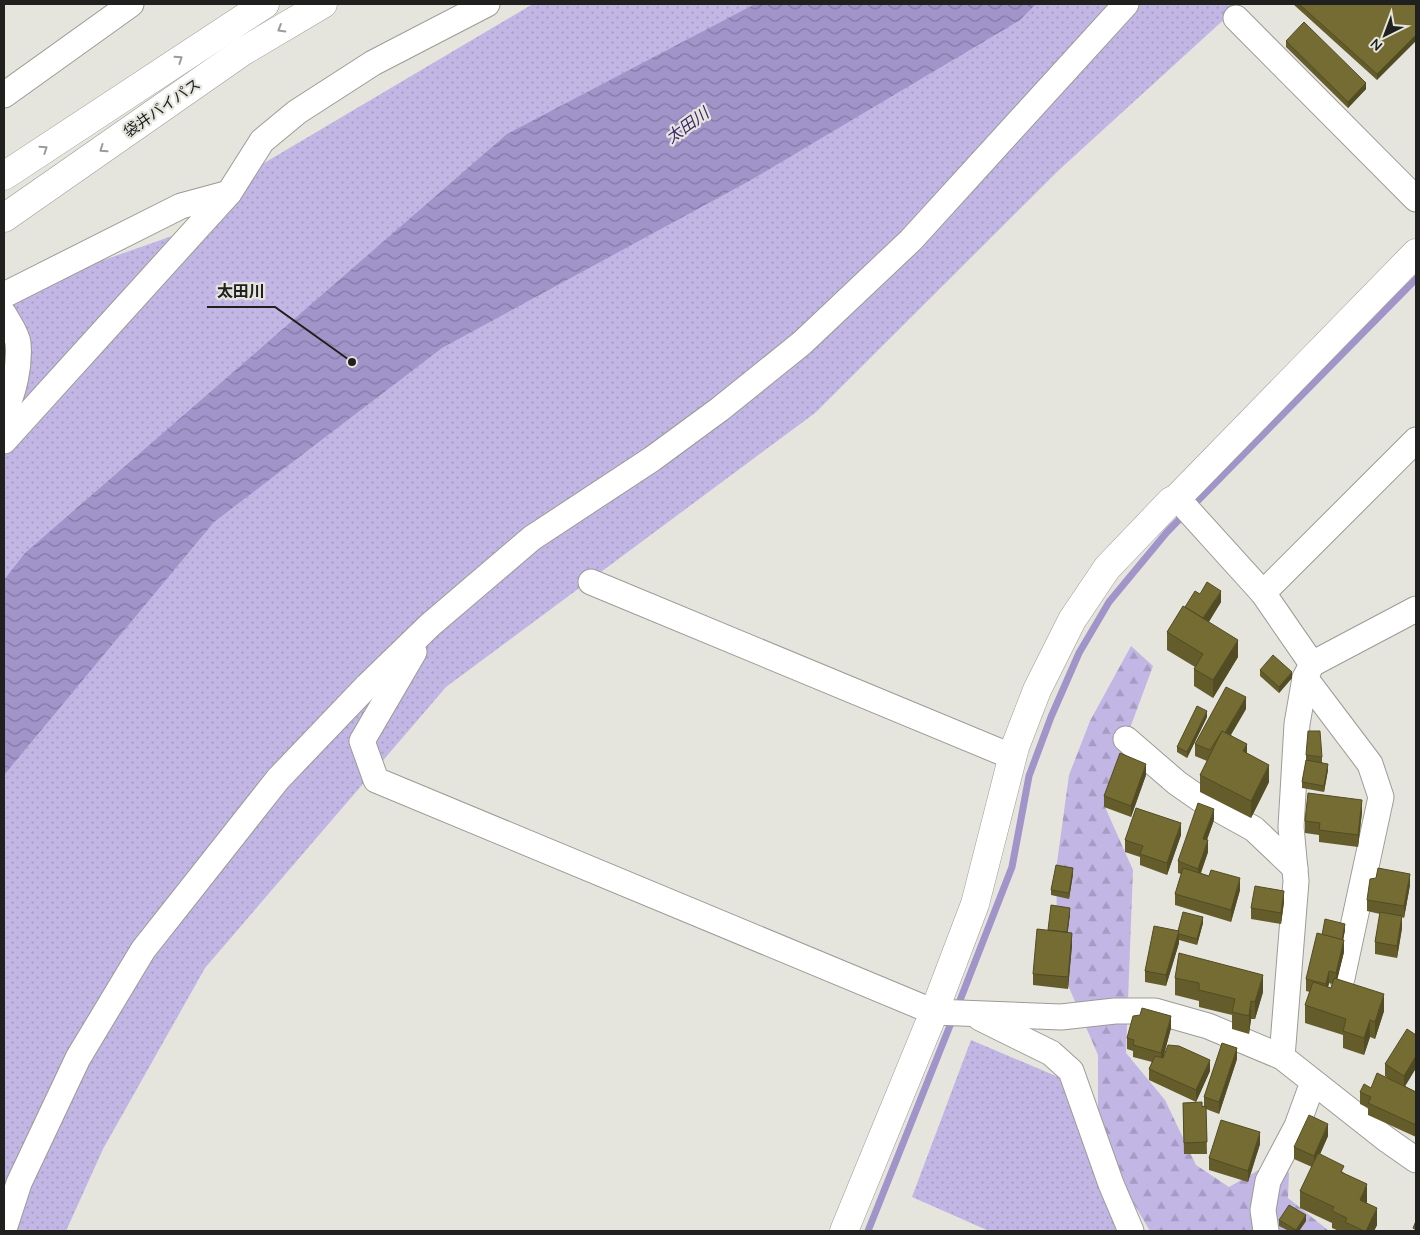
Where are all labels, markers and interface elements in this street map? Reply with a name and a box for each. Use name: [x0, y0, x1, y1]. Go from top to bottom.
north arrow: [1360, 10, 1410, 60]
one-way arrow: [278, 22, 287, 32]
text: N: [1366, 35, 1386, 55]
one-way arrow: [174, 55, 183, 65]
street label: 袋井バイパス: [120, 74, 204, 141]
water label: 太田川: [662, 102, 714, 147]
one-way arrow: [99, 143, 109, 152]
one-way arrow: [39, 146, 48, 155]
callout: 太田川: [207, 276, 275, 307]
text: 太田川: [217, 281, 265, 301]

